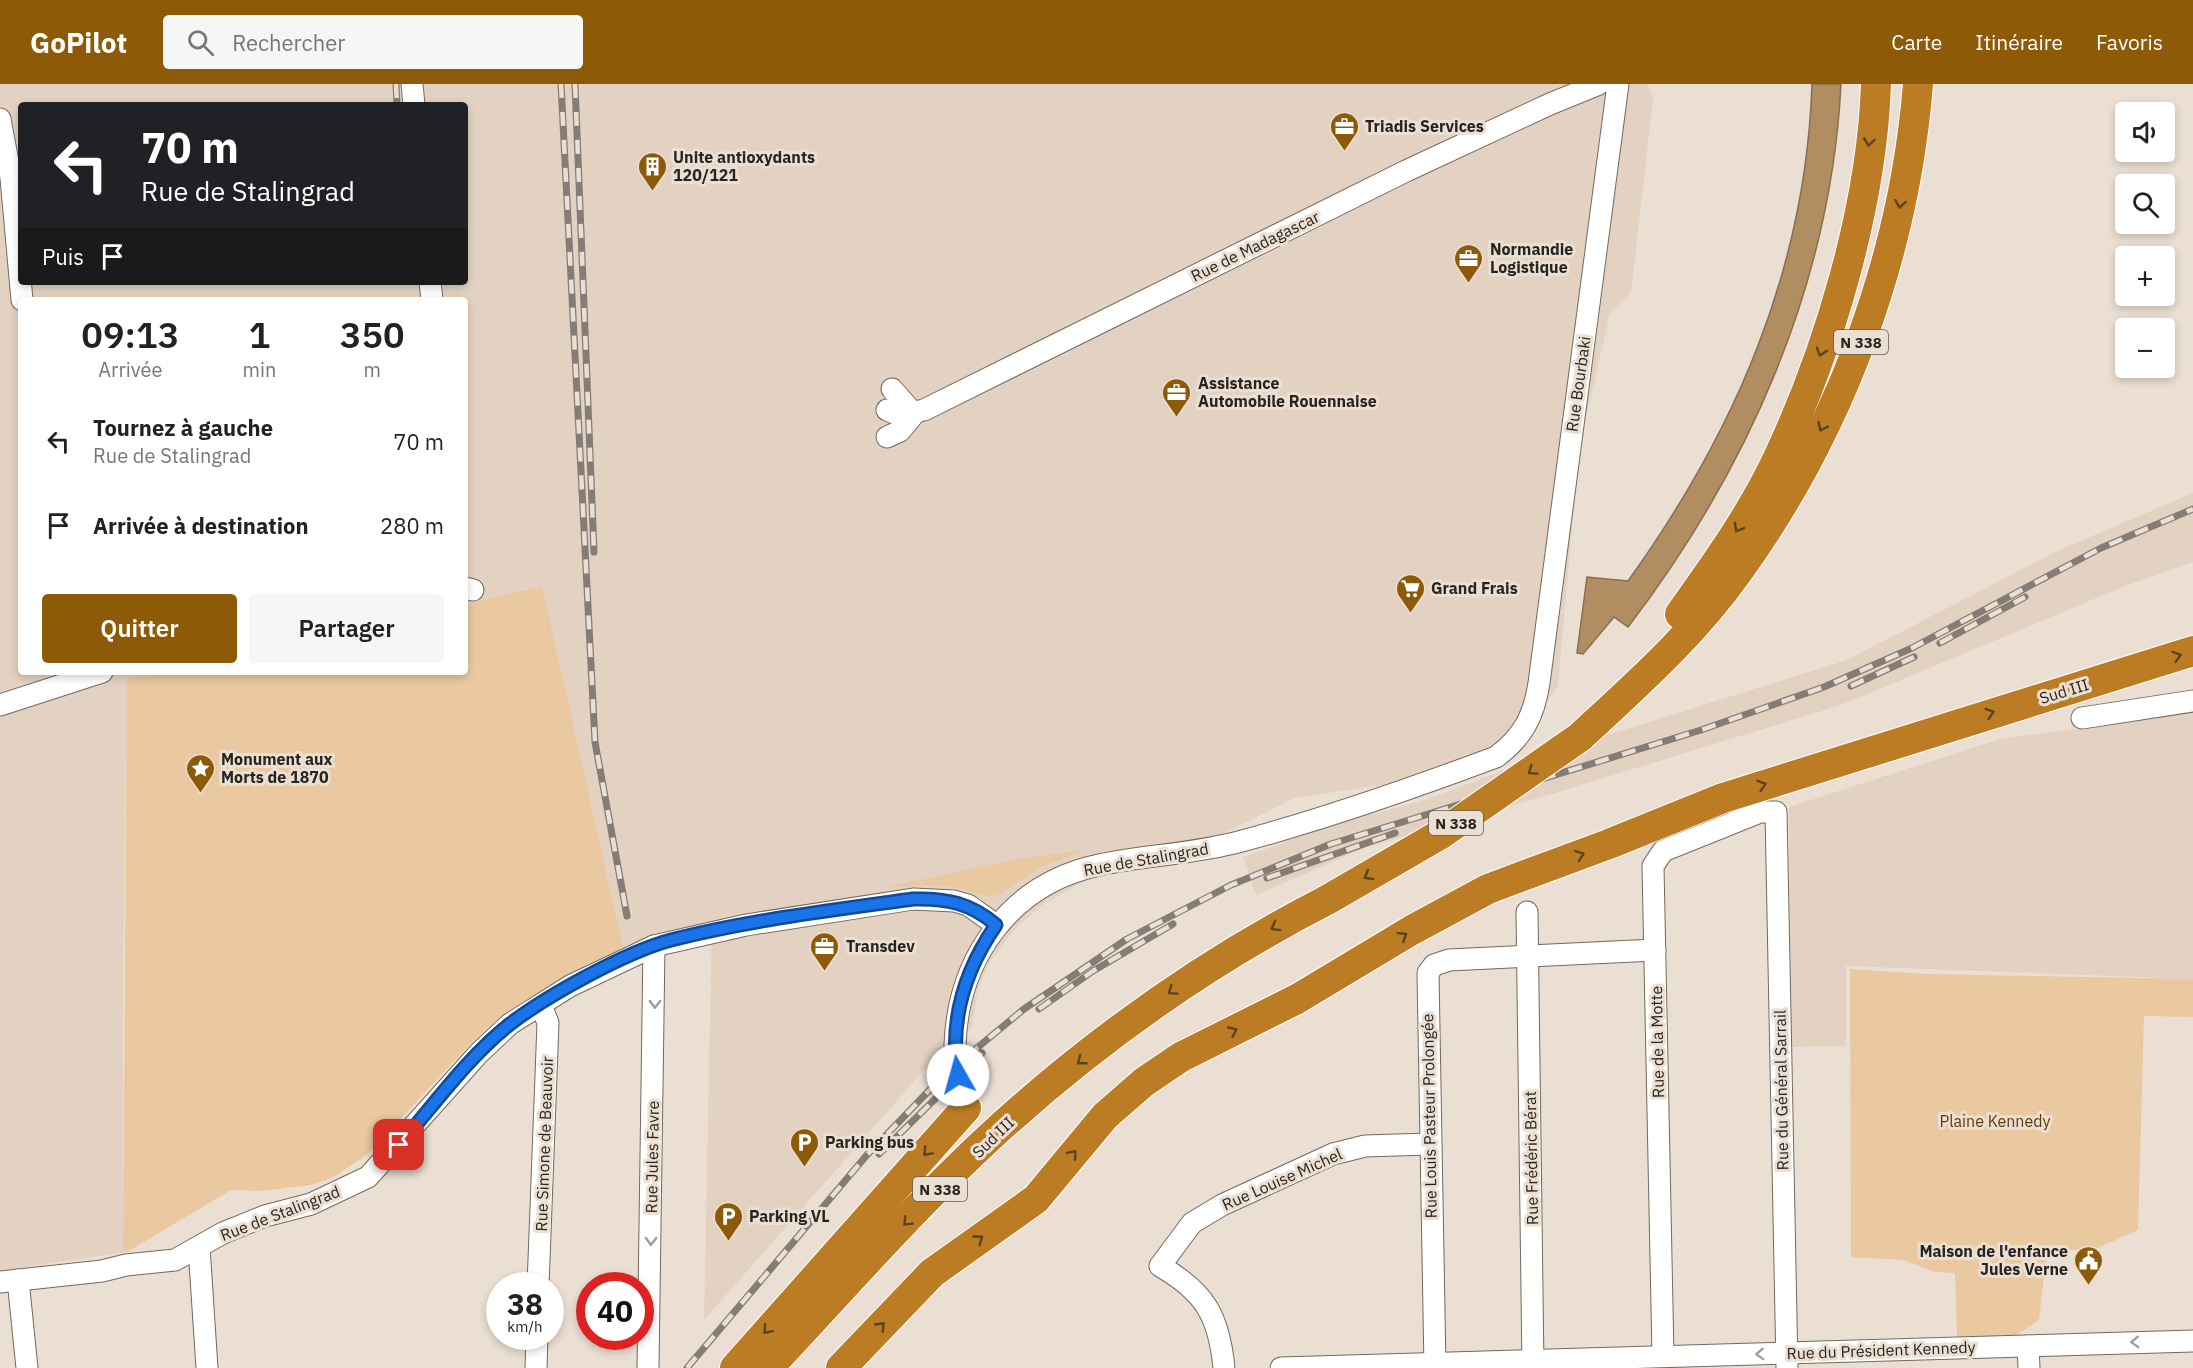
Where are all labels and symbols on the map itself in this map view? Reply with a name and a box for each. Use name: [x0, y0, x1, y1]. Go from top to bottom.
office icon: Triadis Services: [1328, 110, 1360, 152]
place label: Triadis Services: [1365, 116, 1484, 136]
one-way arrow: [1864, 138, 1876, 147]
place label: Unite antioxydants 120/121: [673, 147, 815, 185]
building icon: Unite antioxydants 120/121: [636, 150, 668, 192]
one-way arrow: [1894, 199, 1907, 209]
street label: Rue de Madagascar: [1188, 206, 1323, 286]
place label: Normandie Logistique: [1490, 239, 1573, 277]
office icon: Normandie Logistique: [1453, 242, 1485, 284]
road number: N 338: [1834, 330, 1888, 354]
street label: Rue Bourbaki: [1561, 335, 1595, 433]
one-way arrow: [1816, 346, 1828, 357]
place label: Assistance Automobile Rouennaise: [1198, 373, 1377, 411]
office icon: Assistance Automobile Rouennaise: [1161, 376, 1193, 418]
one-way arrow: [1818, 420, 1830, 431]
one-way arrow: [1734, 522, 1745, 532]
supermarket icon: Grand Frais: [1394, 572, 1426, 614]
place label: Grand Frais: [1431, 578, 1518, 598]
one-way arrow: [2171, 651, 2182, 663]
street label: Sud III: [2037, 674, 2091, 708]
one-way arrow: [1984, 708, 1995, 720]
place label: Monument aux Morts de 1870: [221, 749, 333, 787]
place icon: Monument aux Morts de 1870: [184, 752, 216, 794]
one-way arrow: [1527, 764, 1538, 775]
one-way arrow: [1756, 780, 1767, 793]
road number: N 338: [1429, 811, 1483, 835]
street label: Rue de Stalingrad: [1082, 838, 1210, 880]
one-way arrow: [1574, 850, 1585, 863]
one-way arrow: [1364, 869, 1374, 881]
one-way arrow: [1271, 920, 1281, 931]
office icon: Transdev: [809, 930, 841, 972]
one-way arrow: [1397, 931, 1407, 943]
place label: Transdev: [846, 936, 915, 956]
one-way arrow: [1167, 984, 1178, 995]
street label: Rue de la Motte: [1646, 986, 1668, 1098]
one-way arrow: [649, 999, 661, 1008]
street label: Rue du Général Sarrail: [1770, 1009, 1792, 1171]
street label: Rue Louis Pasteur Prolongée: [1417, 1013, 1441, 1219]
one-way arrow: [1226, 1026, 1237, 1038]
position arrow: [926, 1043, 990, 1107]
one-way arrow: [1077, 1054, 1088, 1065]
street label: Rue Simone de Beauvoir: [531, 1056, 557, 1232]
street label: Rue Frédéric Bérat: [1520, 1091, 1542, 1225]
street label: Rue Jules Favre: [641, 1100, 663, 1214]
park label: Plaine Kennedy: [1940, 1111, 2051, 1131]
street label: Sud III: [968, 1112, 1018, 1162]
pin: [373, 1119, 424, 1170]
parking icon: Parking bus: [788, 1126, 820, 1168]
place label: Parking bus: [825, 1132, 914, 1152]
street label: Rue Louise Michel: [1219, 1144, 1345, 1214]
one-way arrow: [923, 1145, 934, 1155]
one-way arrow: [1066, 1150, 1077, 1161]
road number: N 338: [913, 1177, 967, 1201]
street label: Rue de Stalingrad: [217, 1181, 343, 1245]
parking icon: Parking VL: [712, 1200, 744, 1242]
place label: Parking VL: [749, 1206, 830, 1226]
one-way arrow: [903, 1214, 914, 1225]
one-way arrow: [973, 1235, 984, 1246]
one-way arrow: [644, 1236, 657, 1245]
place label: Maison de l'enfance Jules Verne: [1919, 1241, 2068, 1279]
public building icon: Maison de l'enfance Jules Verne: [2073, 1244, 2105, 1286]
speed limit sign: 40: [576, 1272, 654, 1350]
one-way arrow: [874, 1322, 885, 1332]
one-way arrow: [763, 1323, 774, 1334]
one-way arrow: [2130, 1336, 2139, 1349]
street label: Rue du Président Kennedy: [1786, 1337, 1976, 1363]
one-way arrow: [1755, 1347, 1764, 1360]

